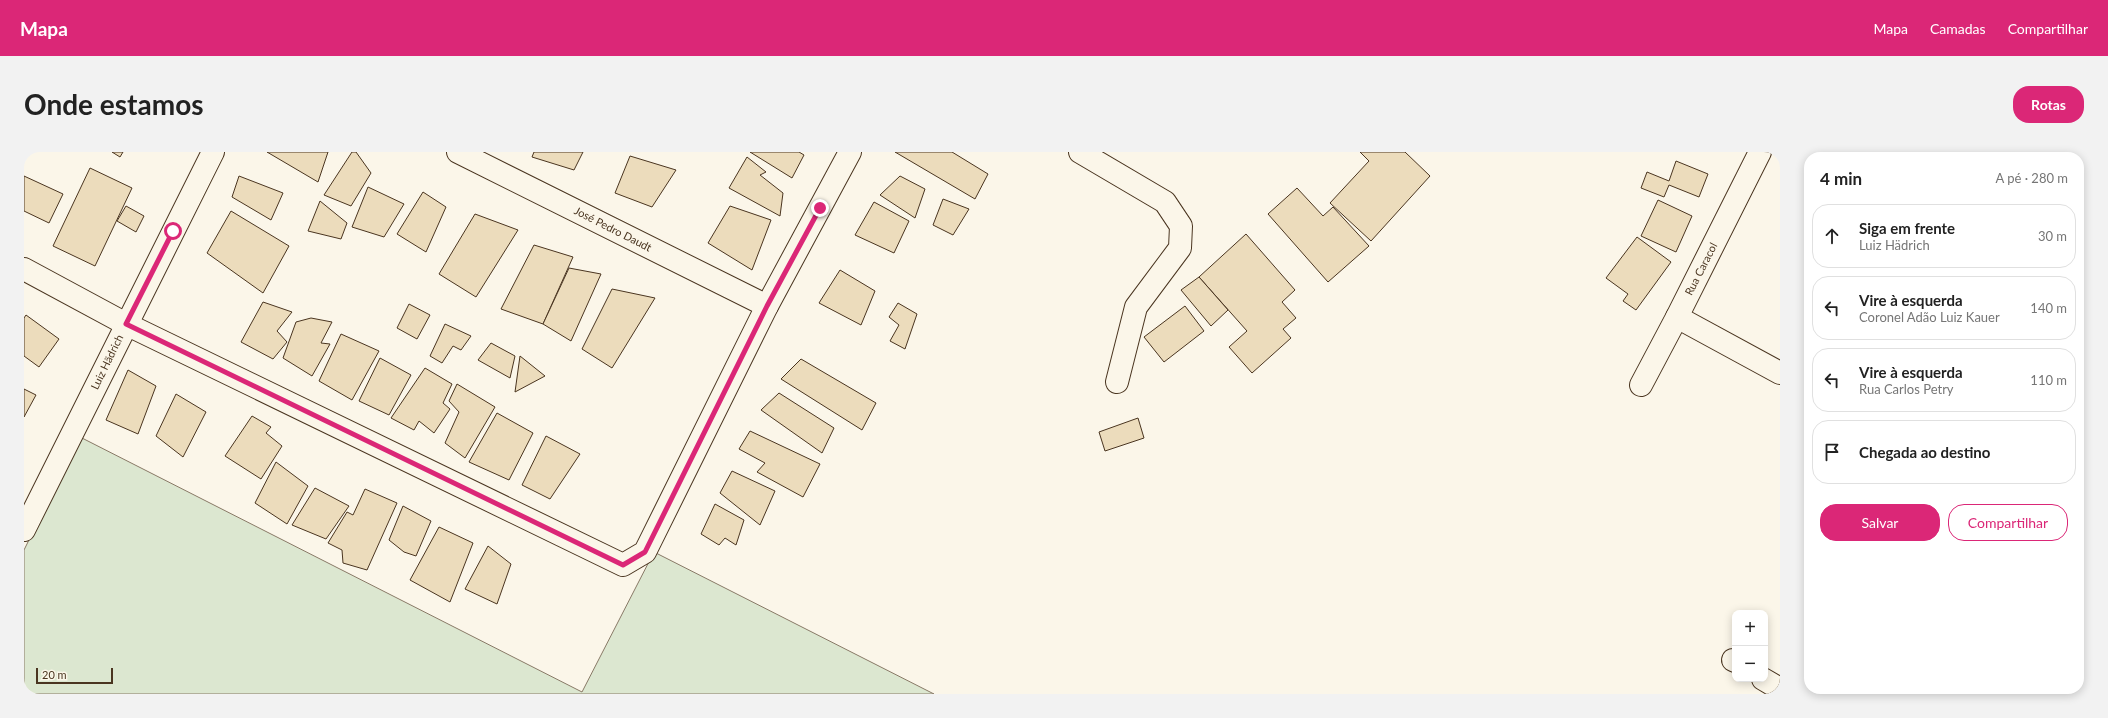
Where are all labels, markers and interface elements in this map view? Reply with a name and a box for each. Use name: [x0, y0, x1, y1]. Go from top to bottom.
text: Mapa: [20, 17, 68, 40]
text: Mapa: [1873, 20, 1908, 37]
text: Camadas: [1930, 20, 1986, 37]
text: Compartilhar: [2008, 20, 2088, 37]
button: Rotas: [2013, 86, 2084, 123]
text: Onde estamos: [24, 87, 204, 121]
text: 4 min: [1820, 168, 1862, 189]
text: A pé · 280 m: [1995, 170, 2068, 186]
route end: [811, 199, 829, 217]
street label: José Pedro Daudt: [572, 203, 654, 254]
text: Siga em frente: [1859, 219, 1955, 237]
route start: [164, 222, 182, 240]
icon: ahead: [1821, 225, 1843, 247]
text: 30 m: [2038, 228, 2067, 244]
text: Luiz Hädrich: [1859, 237, 1930, 253]
street label: Rua Caracol: [1682, 240, 1719, 297]
text: Vire à esquerda: [1859, 291, 1963, 309]
icon: left: [1821, 297, 1843, 319]
text: 140 m: [2030, 300, 2067, 316]
text: Coronel Adão Luiz Kauer: [1859, 309, 2000, 325]
street label: Luiz Hädrich: [88, 332, 125, 392]
text: Vire à esquerda: [1859, 363, 1963, 381]
icon: left: [1821, 369, 1843, 391]
text: 110 m: [2030, 372, 2067, 388]
text: Rua Carlos Petry: [1859, 381, 1954, 397]
icon: arrive: [1821, 441, 1843, 463]
text: Chegada ao destino: [1859, 443, 1990, 461]
button: Salvar: [1820, 504, 1940, 541]
button: Compartilhar: [1948, 504, 2068, 541]
map controls: [1732, 610, 1768, 682]
button: +: [1732, 610, 1768, 646]
button: −: [1732, 646, 1768, 682]
scale bar: [36, 666, 113, 685]
text: 20 m: [42, 668, 67, 681]

